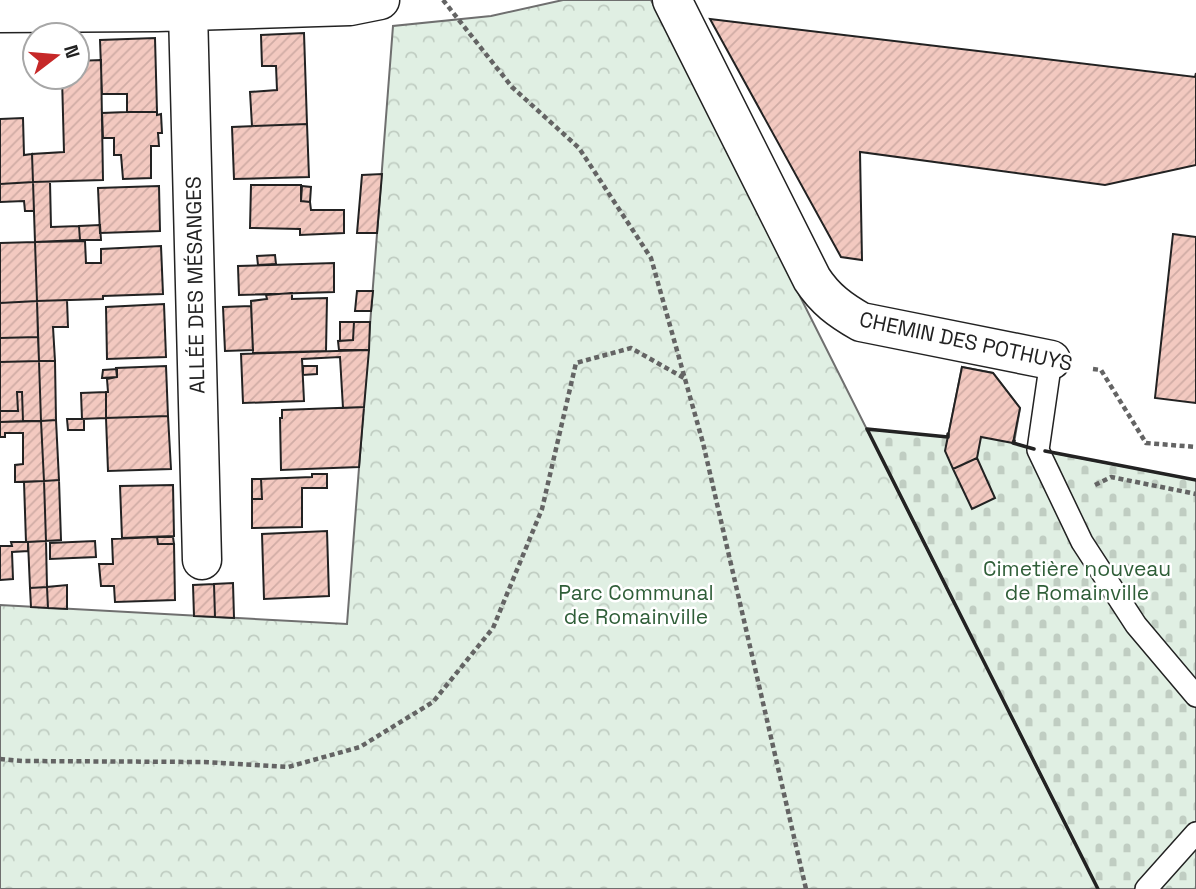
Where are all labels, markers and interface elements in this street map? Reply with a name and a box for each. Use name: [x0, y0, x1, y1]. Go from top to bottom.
north arrow: [21, 21, 91, 91]
text: N: [58, 42, 86, 61]
street label: ALLÉE DES MÉSANGES: [180, 176, 210, 394]
street label: CHEMIN DES POTHUYS: [857, 305, 1075, 377]
park label: Cimetière nouveau de Romainville: [983, 555, 1171, 606]
park label: Parc Communal de Romainville: [558, 579, 714, 630]

